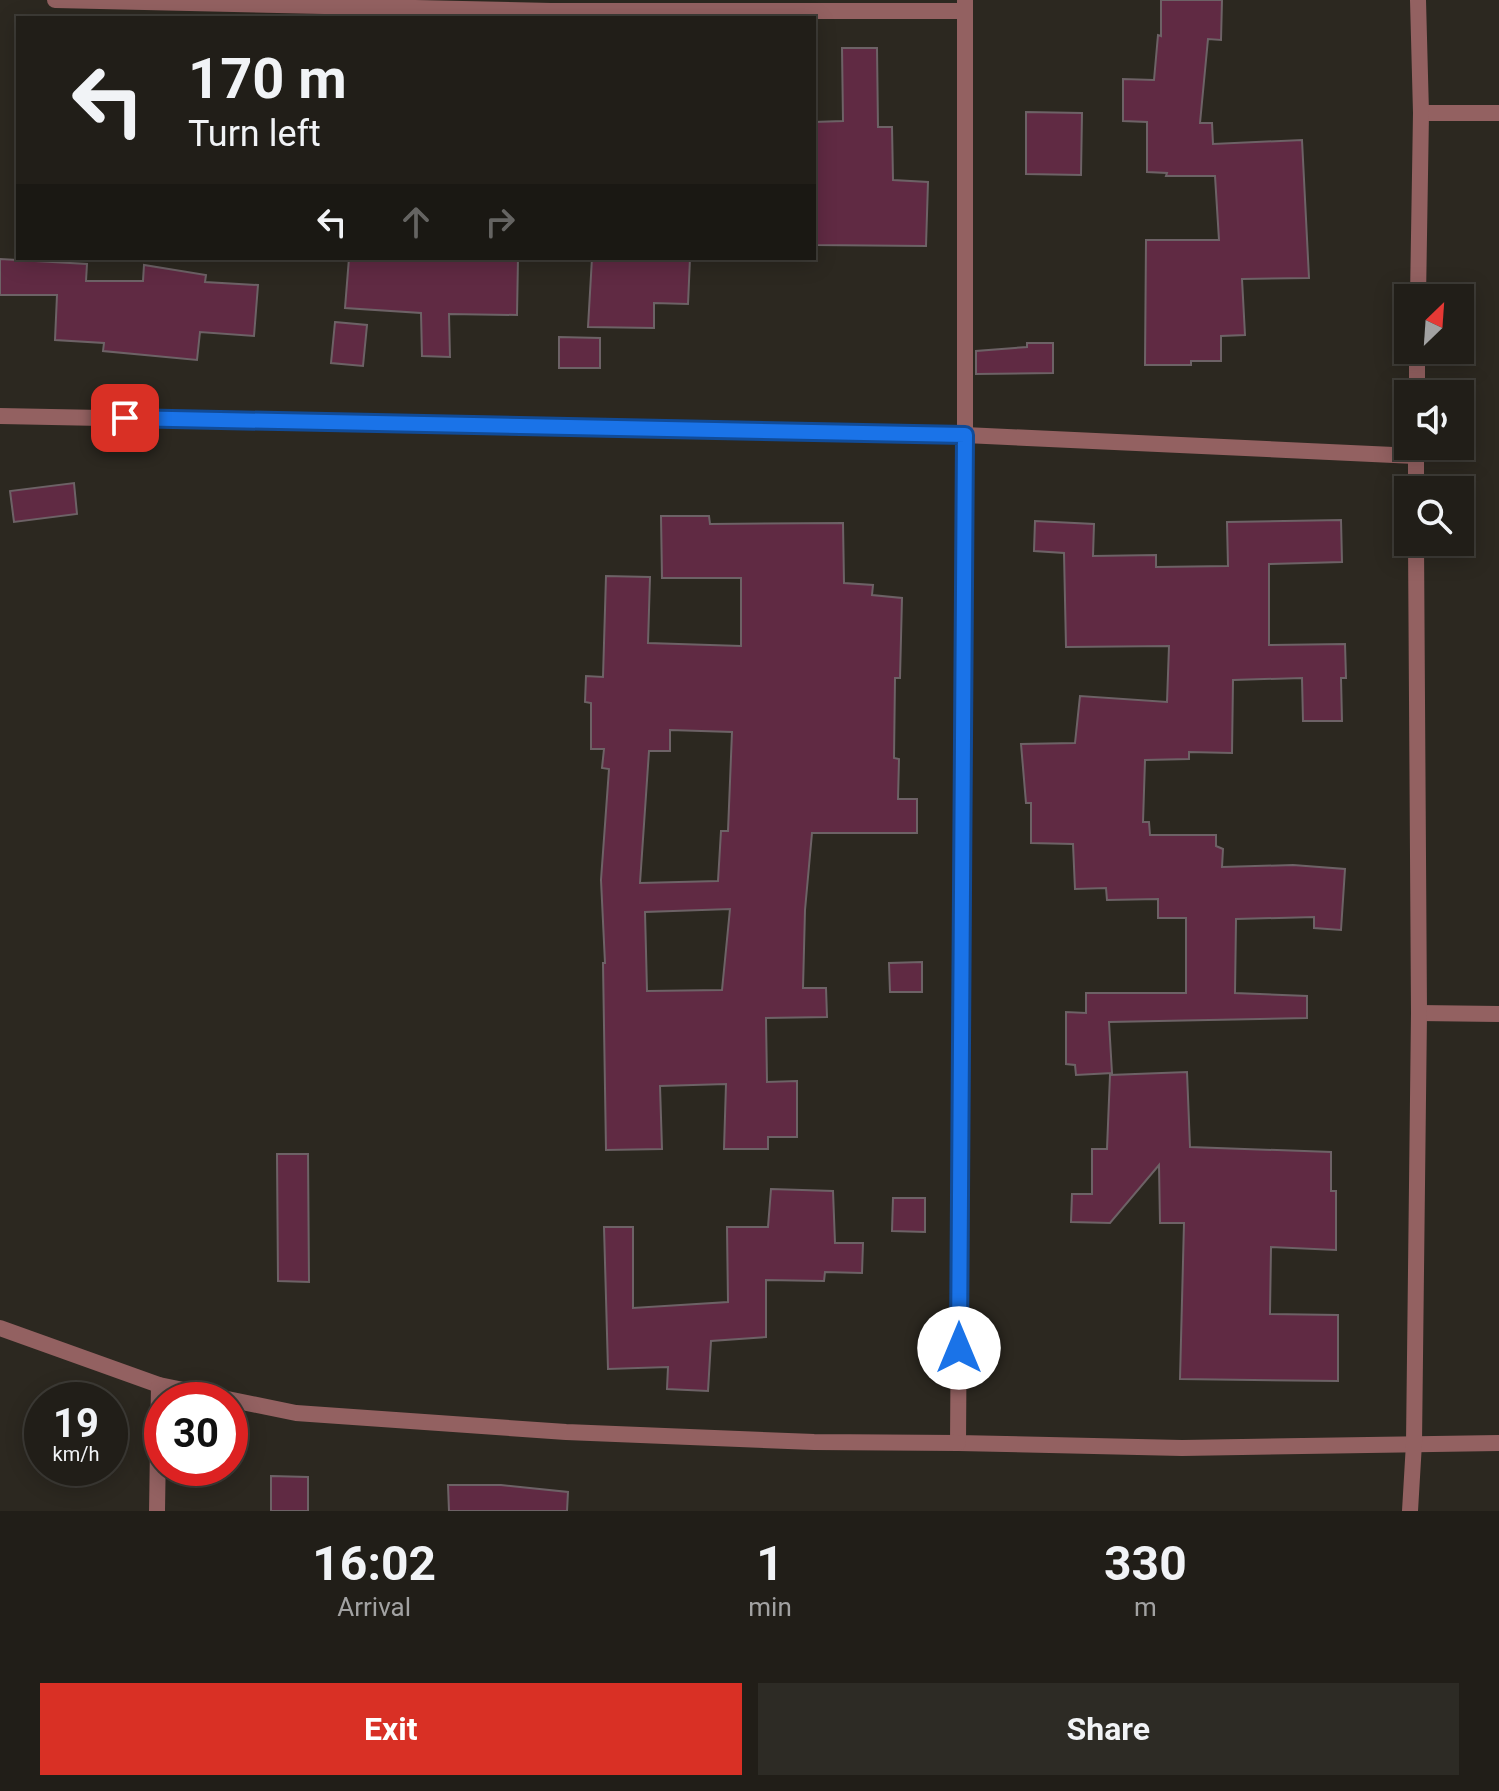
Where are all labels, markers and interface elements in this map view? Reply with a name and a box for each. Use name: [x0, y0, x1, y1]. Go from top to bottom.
text: 170 m: [188, 46, 347, 112]
icon: left: [56, 48, 160, 152]
text: Turn left: [188, 113, 321, 155]
icon: left: [310, 200, 354, 244]
icon: ahead: [394, 200, 438, 244]
icon: right: [478, 200, 522, 244]
north arrow: [1394, 284, 1474, 364]
map controls: [1394, 284, 1474, 556]
button: sound: [1394, 380, 1474, 460]
pin: [91, 384, 159, 452]
icon: arrive: [103, 396, 147, 440]
button: search: [1394, 476, 1474, 556]
position arrow: [917, 1306, 1001, 1390]
speed limit sign: 30: [144, 1382, 248, 1486]
text: 19: [53, 1400, 99, 1447]
text: km/h: [53, 1442, 99, 1466]
text: 16:02: [312, 1535, 436, 1592]
text: 1: [756, 1535, 784, 1592]
text: 330: [1104, 1535, 1187, 1592]
text: Arrival: [337, 1592, 411, 1622]
text: min: [748, 1592, 792, 1622]
text: m: [1134, 1592, 1157, 1622]
button: Exit: [40, 1683, 742, 1775]
button: Share: [758, 1683, 1459, 1775]

